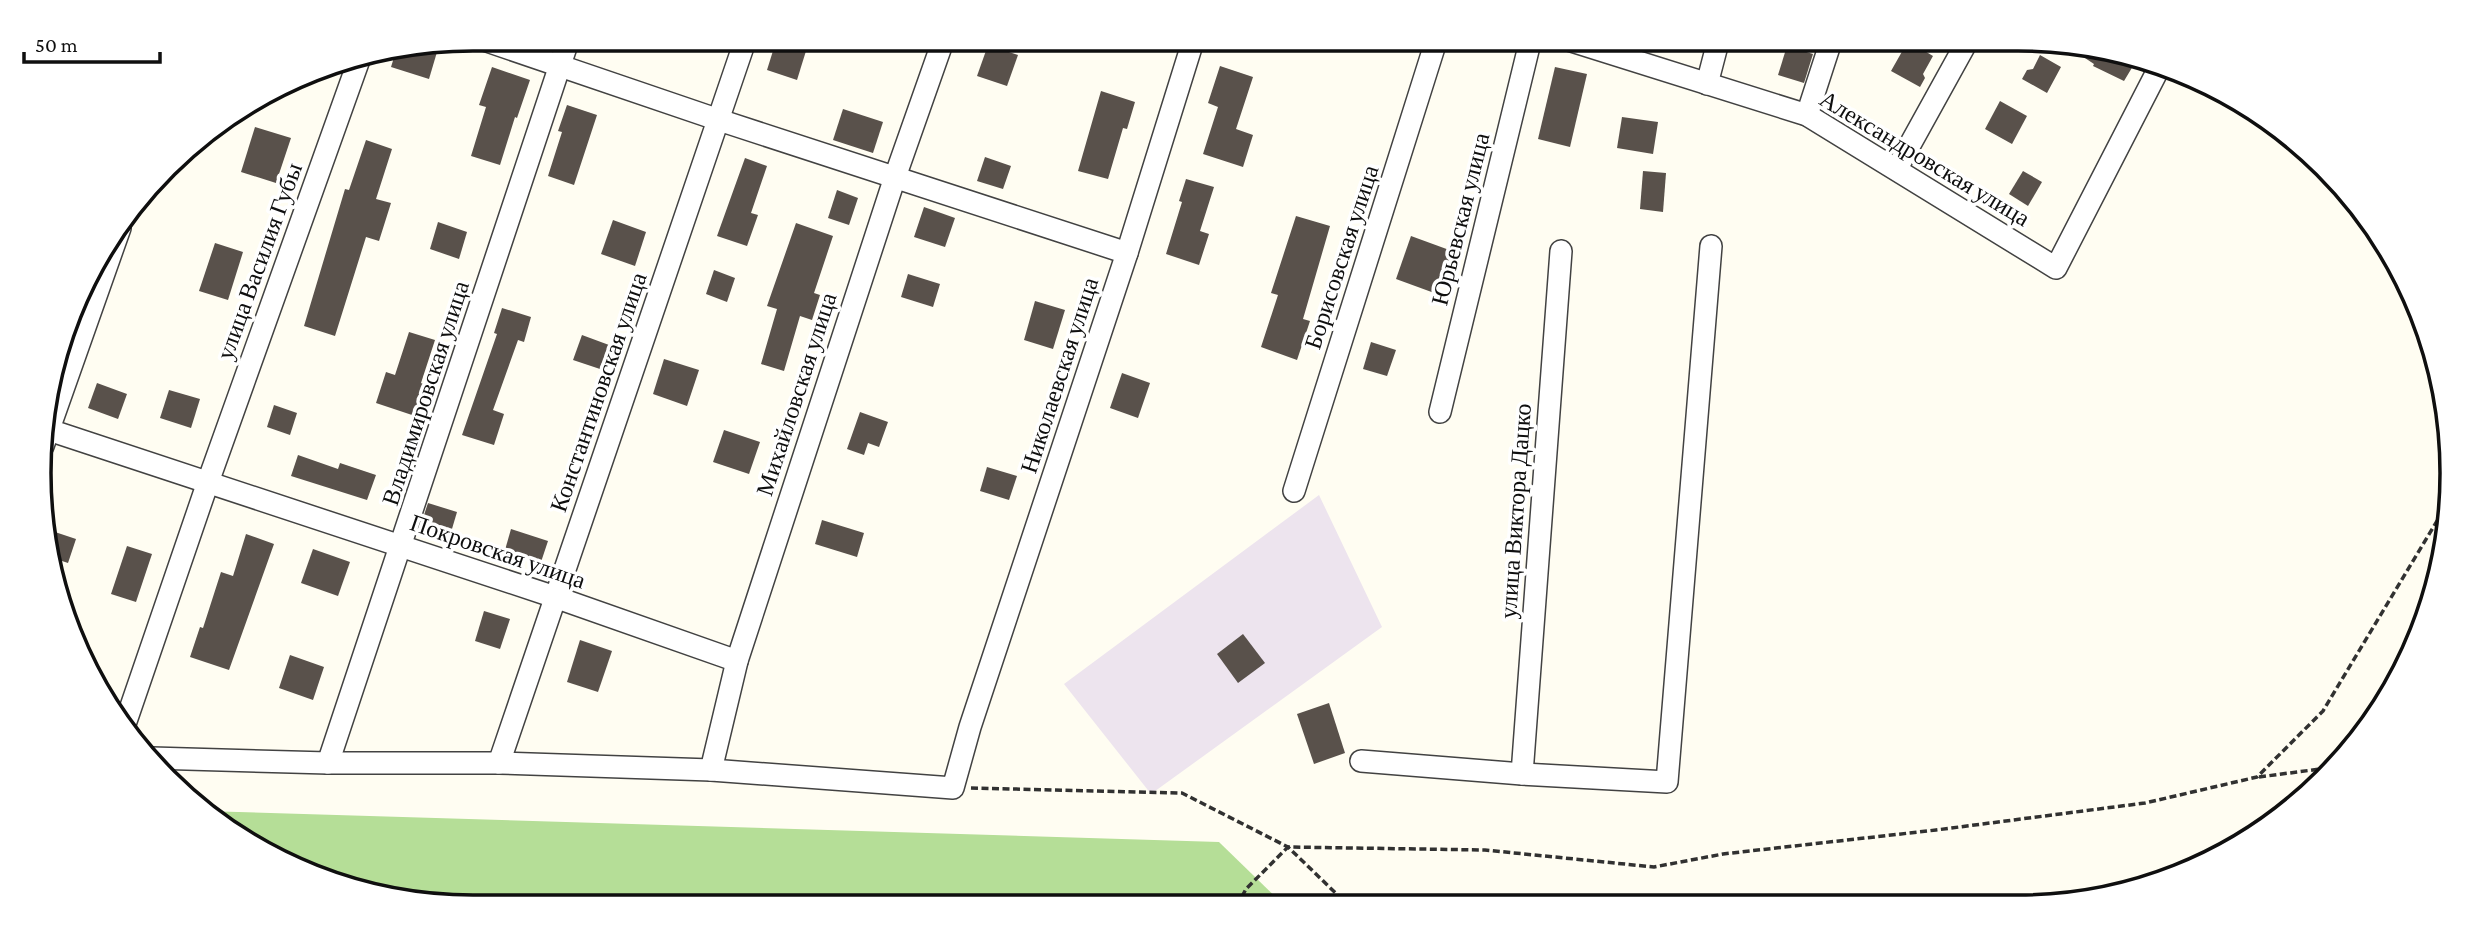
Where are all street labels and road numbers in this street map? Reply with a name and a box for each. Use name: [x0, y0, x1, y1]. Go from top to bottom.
street label: Александровская улица: [1815, 85, 2035, 232]
street label: Юрьевская улица: [1426, 130, 1495, 308]
street label: улица Василия Губы: [211, 159, 307, 363]
street label: Борисовская улица: [1299, 161, 1384, 352]
street label: Константиновская улица: [544, 268, 652, 515]
street label: Николаевская улица: [1015, 273, 1103, 476]
street label: Владимировская улица: [376, 277, 474, 509]
street label: Михайловская улица: [750, 289, 842, 499]
street label: улица Виктора Дацко: [1494, 403, 1536, 619]
street label: Покровская улица: [407, 508, 590, 594]

